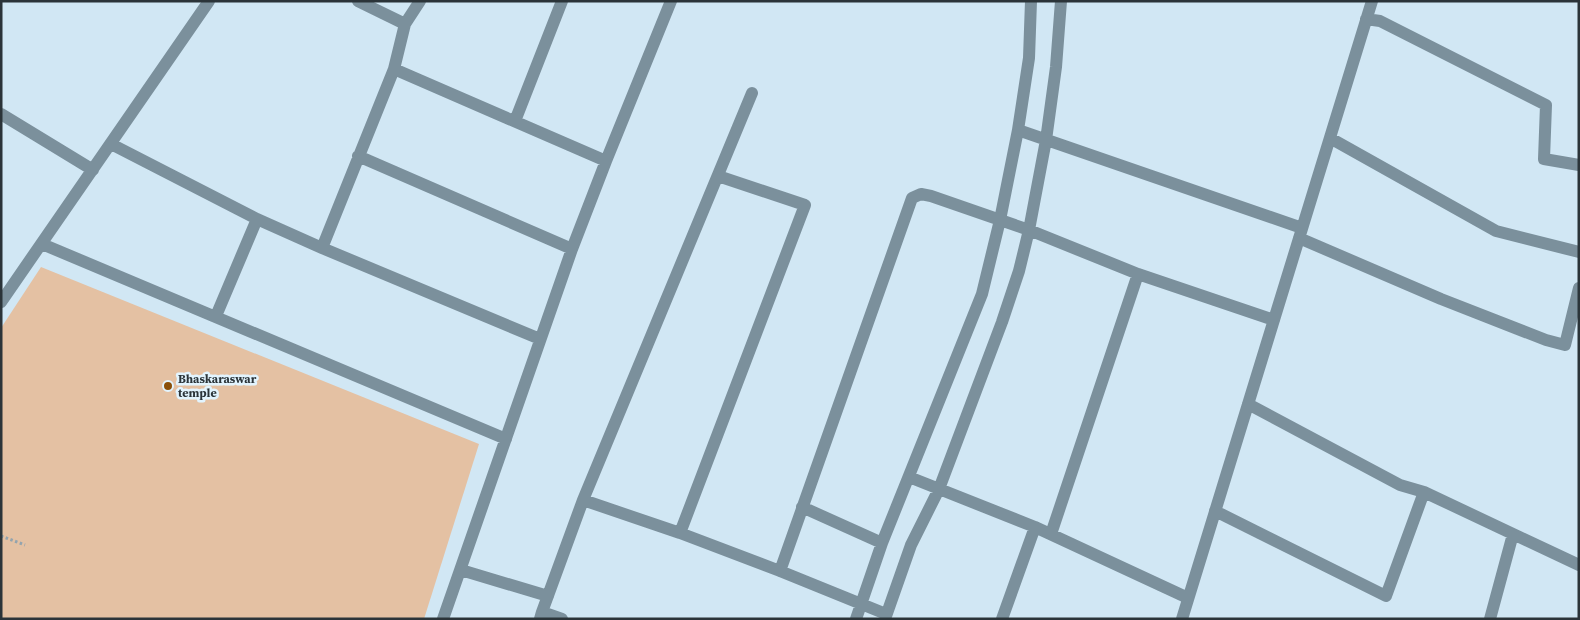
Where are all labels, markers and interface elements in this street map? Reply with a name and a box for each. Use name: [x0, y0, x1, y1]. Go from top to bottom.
place label: Bhaskaraswar temple: [178, 371, 257, 401]
marker: Bhaskaraswar temple: [162, 380, 174, 392]

